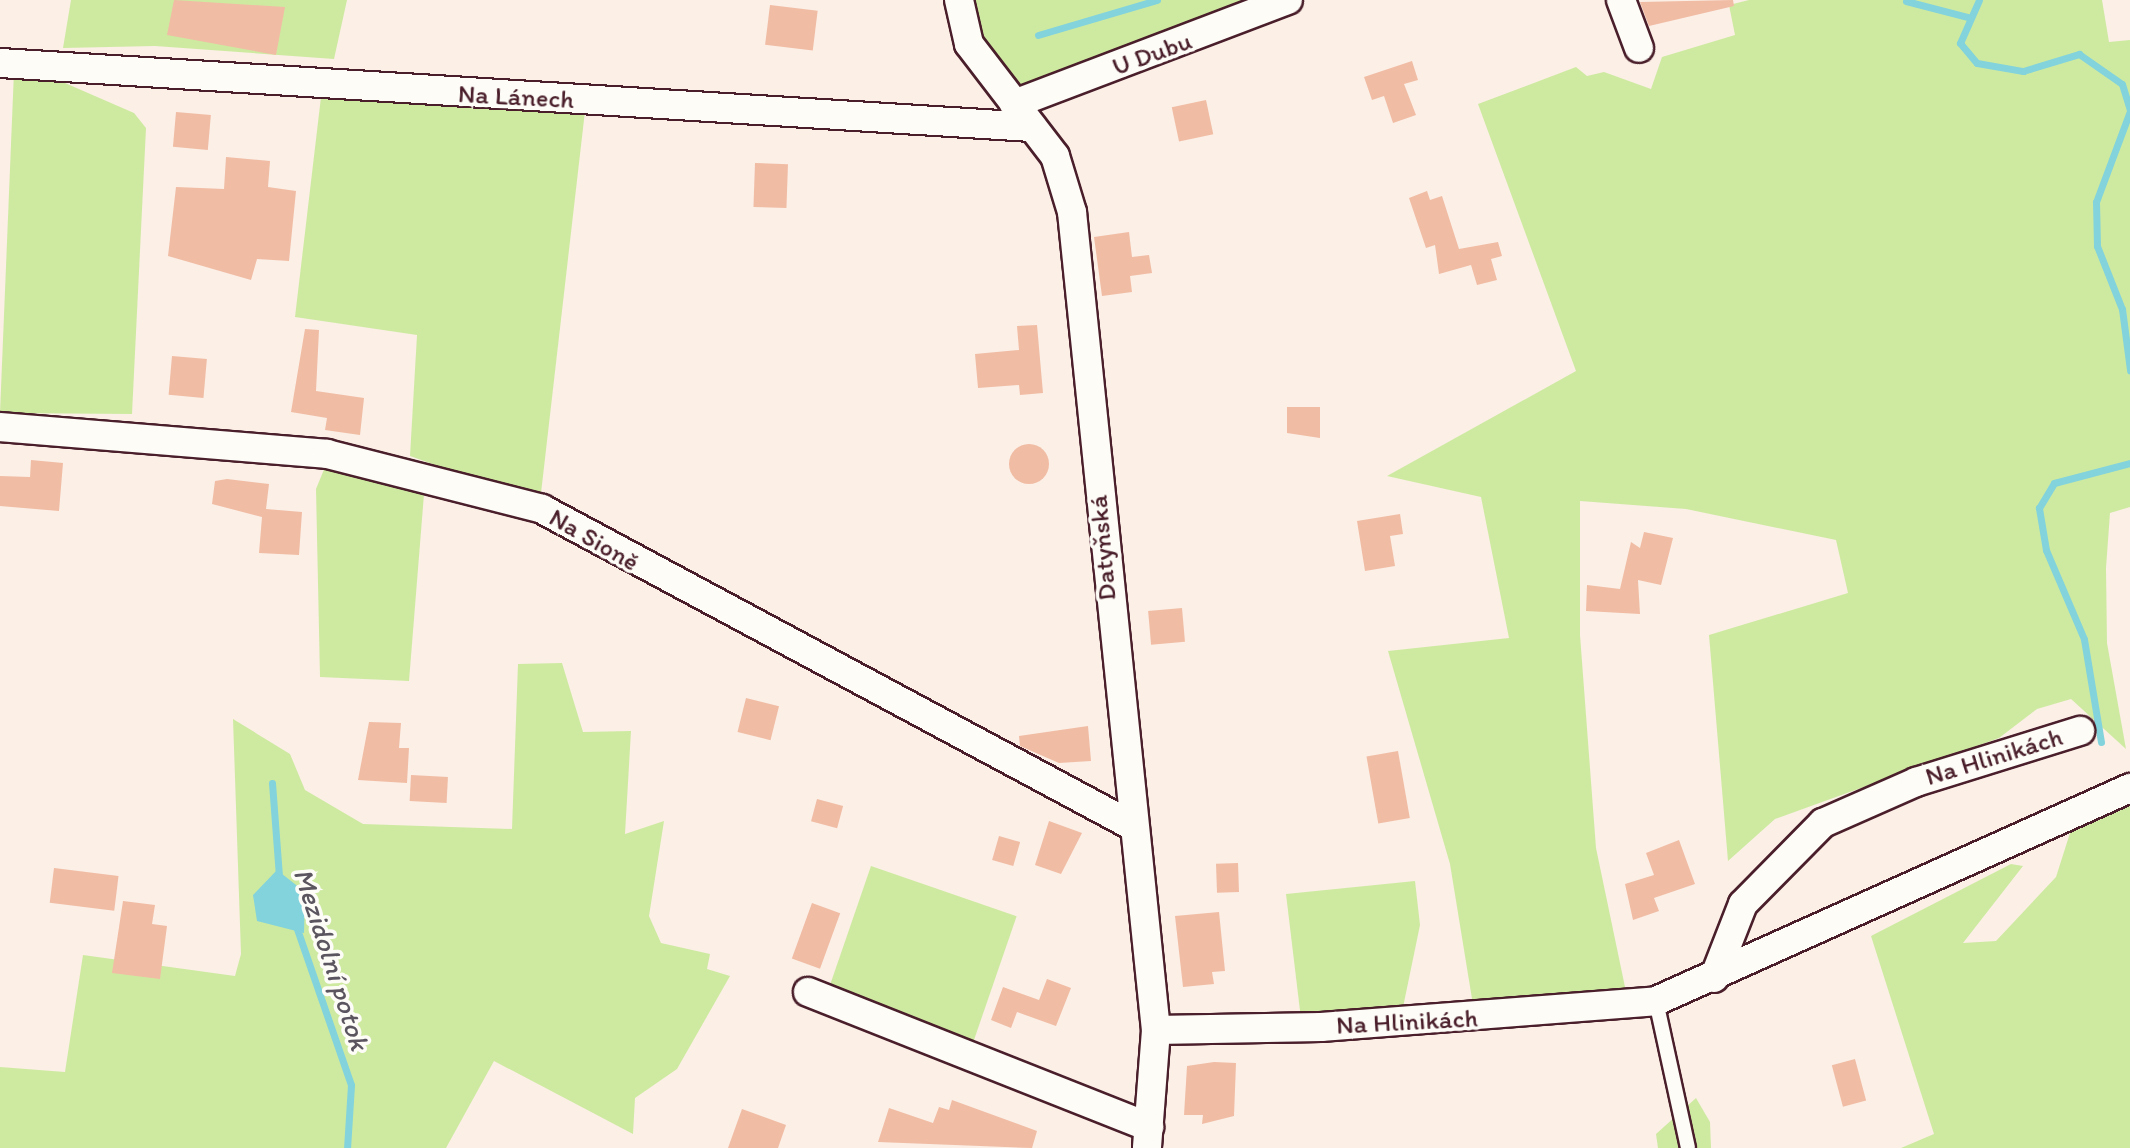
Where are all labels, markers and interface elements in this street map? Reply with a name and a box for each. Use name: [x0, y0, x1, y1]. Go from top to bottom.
street label: U Dubu: [1108, 25, 1196, 83]
street label: Na Lánech: [457, 78, 575, 116]
street label: Datyňská: [1083, 494, 1123, 602]
street label: Na Sioně: [544, 502, 644, 578]
street label: Na Hlinikách: [1922, 721, 2066, 793]
water label: Mezidolní potok: [287, 863, 377, 1055]
street label: Na Hlinikách: [1335, 1003, 1479, 1041]

